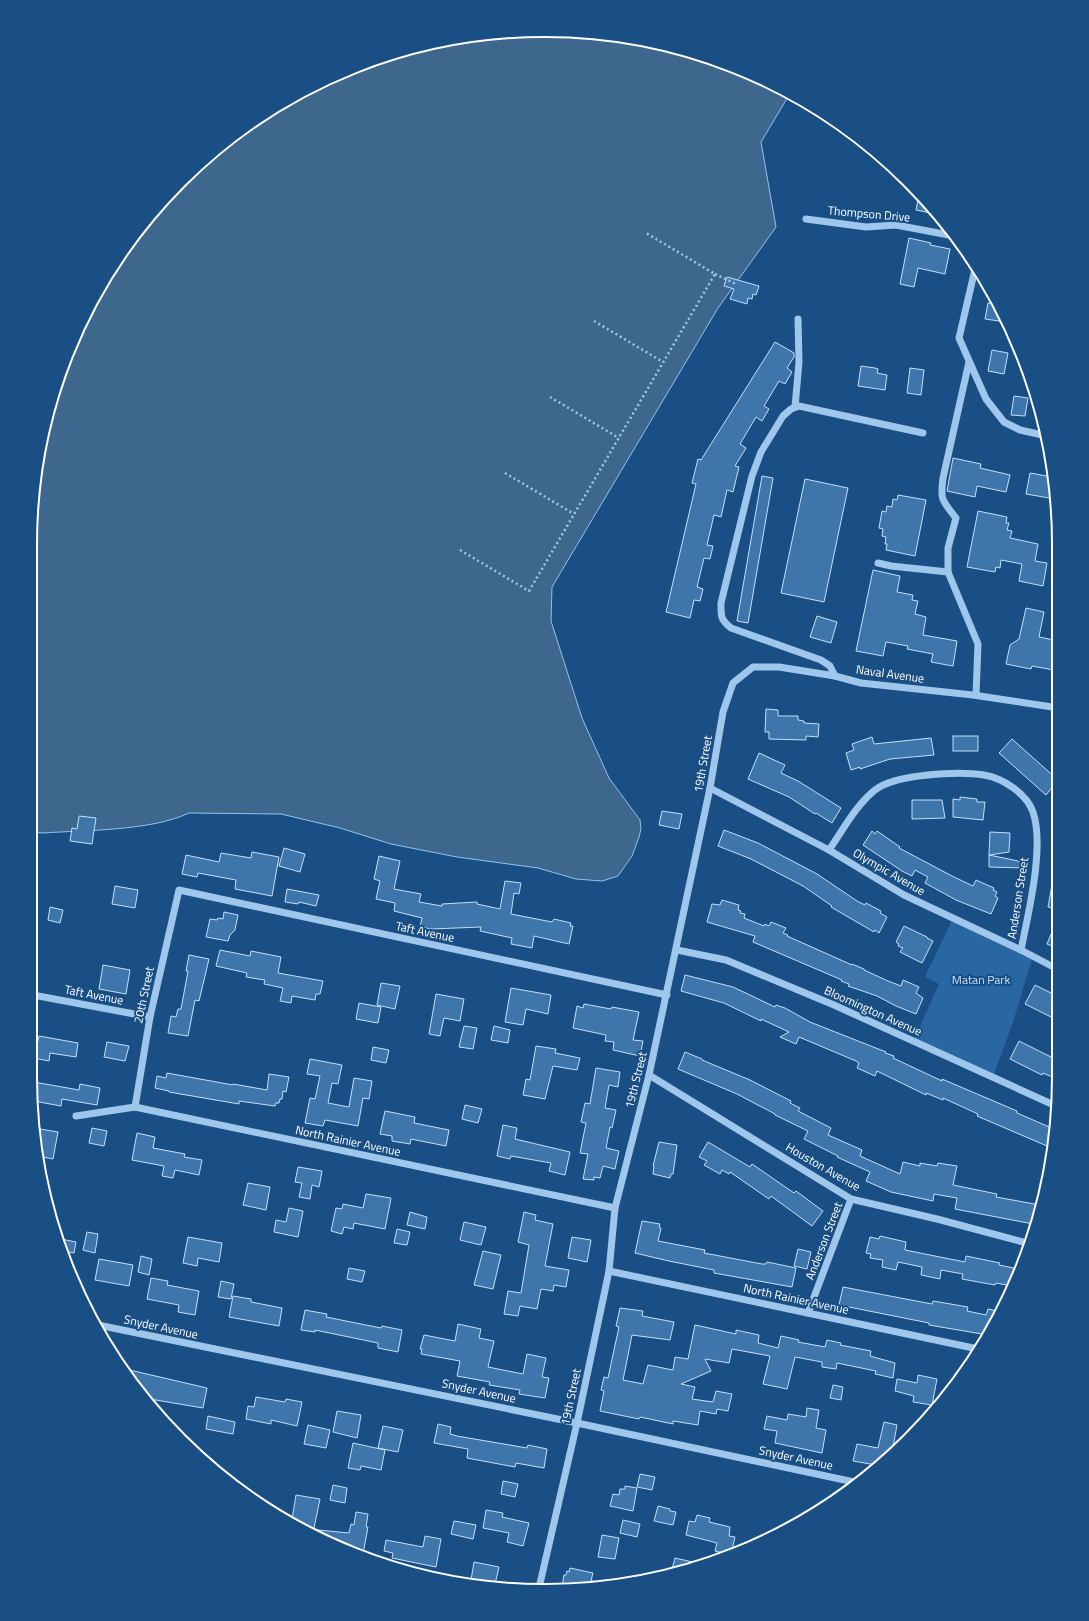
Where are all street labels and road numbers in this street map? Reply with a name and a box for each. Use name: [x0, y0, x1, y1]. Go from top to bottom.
street label: Thompson Drive: [827, 200, 911, 227]
street label: Naval Avenue: [855, 659, 925, 688]
street label: 19th Street: [688, 733, 717, 794]
street label: Olympic Avenue: [849, 843, 929, 900]
street label: Anderson Street: [1002, 855, 1033, 940]
street label: Taft Avenue: [394, 916, 456, 947]
street label: 20th Street: [128, 964, 159, 1025]
street label: Taft Avenue: [63, 979, 125, 1010]
street label: Bloomington Avenue: [821, 980, 925, 1041]
street label: 19th Street: [619, 1049, 652, 1110]
street label: North Rainier Avenue: [294, 1120, 403, 1161]
street label: Houston Avenue: [782, 1137, 864, 1196]
street label: Anderson Street: [800, 1198, 847, 1283]
street label: North Rainier Avenue: [742, 1278, 851, 1319]
street label: Snyder Avenue: [122, 1309, 200, 1344]
street label: 19th Street: [555, 1366, 586, 1427]
street label: Snyder Avenue: [440, 1373, 518, 1408]
street label: Snyder Avenue: [757, 1440, 835, 1475]

